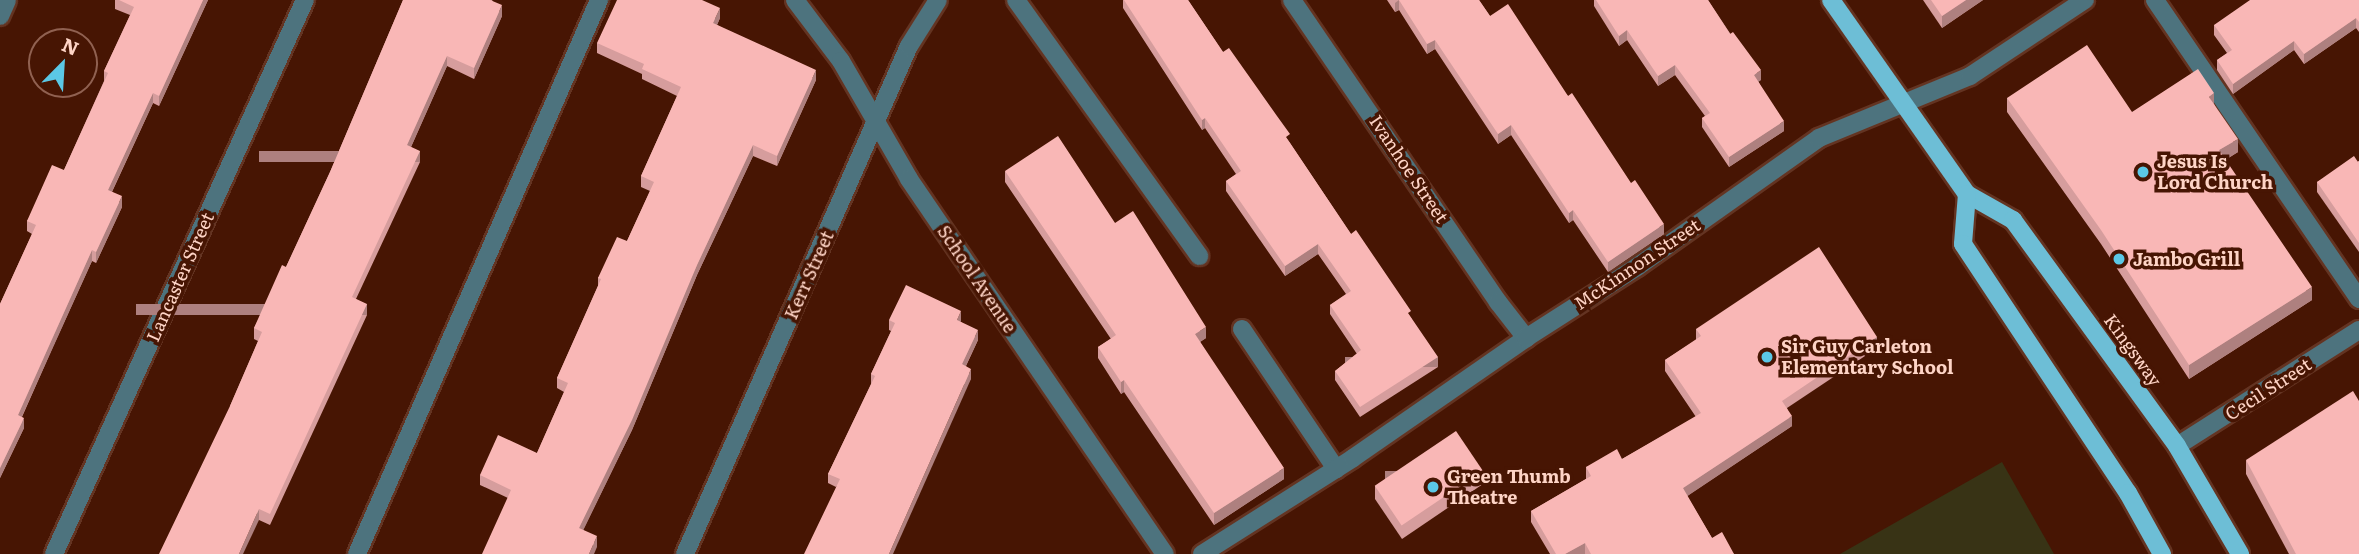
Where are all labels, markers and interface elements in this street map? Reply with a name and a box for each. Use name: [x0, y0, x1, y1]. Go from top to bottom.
north arrow: [28, 28, 98, 98]
text: N: [58, 30, 84, 62]
street label: Ivanhoe Street: [1365, 111, 1453, 227]
place label: Jesus Is Lord Church: [2157, 151, 2273, 194]
marker: Jesus Is Lord Church: [2135, 164, 2151, 180]
street label: Lancaster Street: [142, 209, 218, 345]
street label: McKinnon Street: [1570, 214, 1704, 314]
street label: School Avenue: [933, 221, 1021, 337]
street label: Kerr Street: [780, 227, 838, 323]
place label: Jambo Grill: [2133, 248, 2240, 270]
marker: Jambo Grill: [2111, 251, 2127, 267]
street label: Kingsway: [2100, 310, 2166, 390]
place label: Sir Guy Carleton Elementary School: [1781, 336, 1953, 378]
marker: Sir Guy Carleton Elementary School: [1759, 349, 1775, 365]
street label: Cecil Street: [2221, 353, 2315, 425]
place label: Green Thumb Theatre: [1447, 466, 1571, 508]
marker: Green Thumb Theatre: [1425, 479, 1441, 495]

